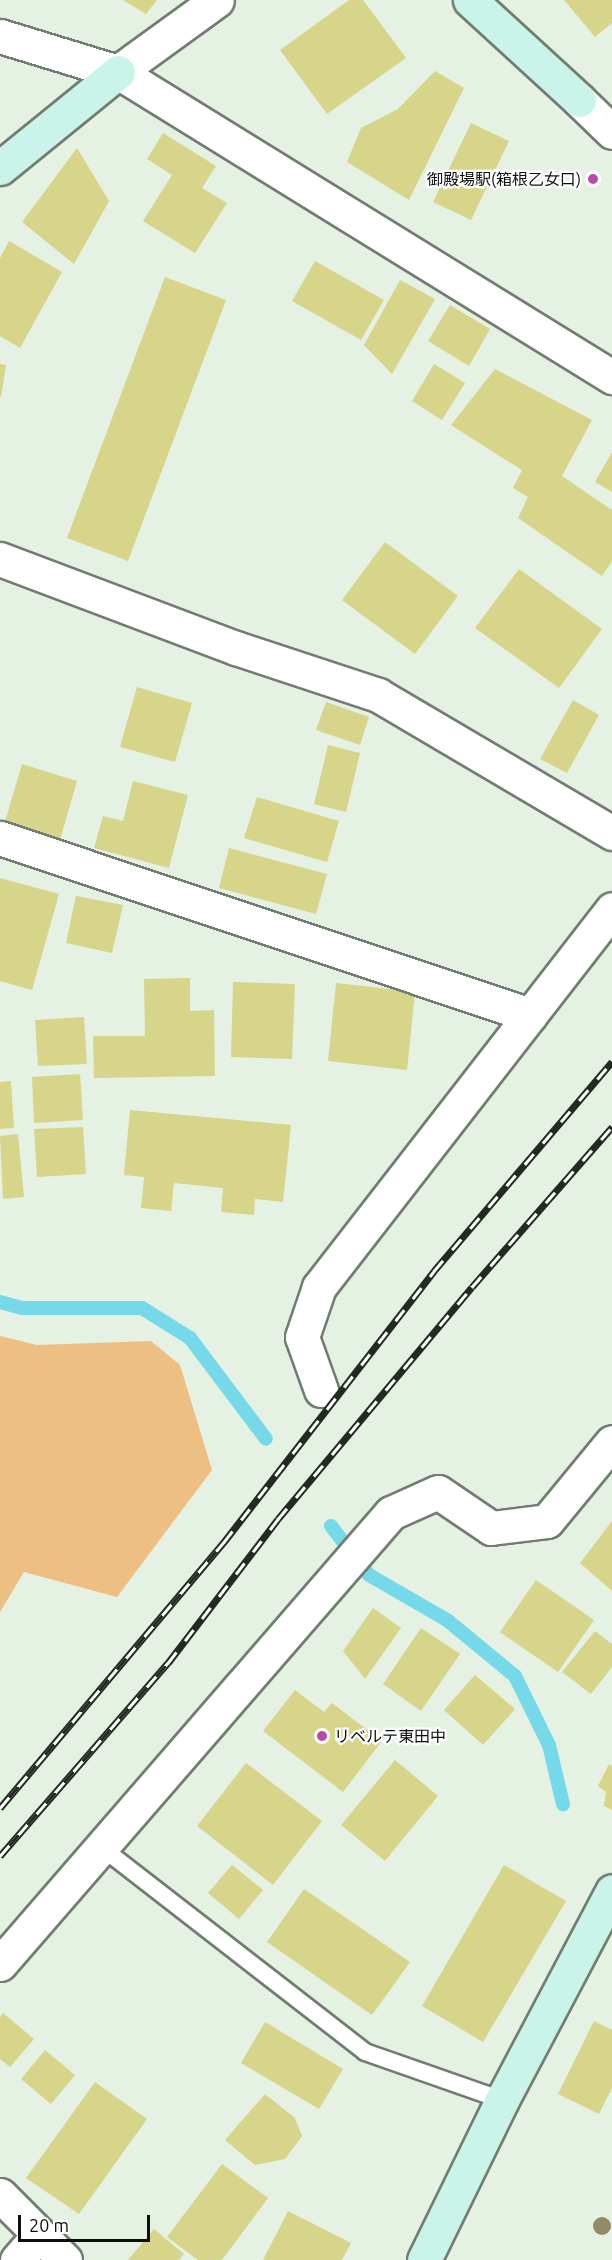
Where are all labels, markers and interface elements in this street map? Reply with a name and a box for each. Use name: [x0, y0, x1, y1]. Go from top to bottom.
place label: 御殿場駅(箱根乙女口): [427, 169, 581, 189]
marker: 御殿場駅(箱根乙女口): [586, 172, 600, 186]
place label: リベルテ東田中: [334, 1726, 446, 1746]
marker: リベルテ東田中: [315, 1729, 329, 1743]
scale bar: [21, 2203, 153, 2241]
text: 20 m: [29, 2215, 69, 2235]

